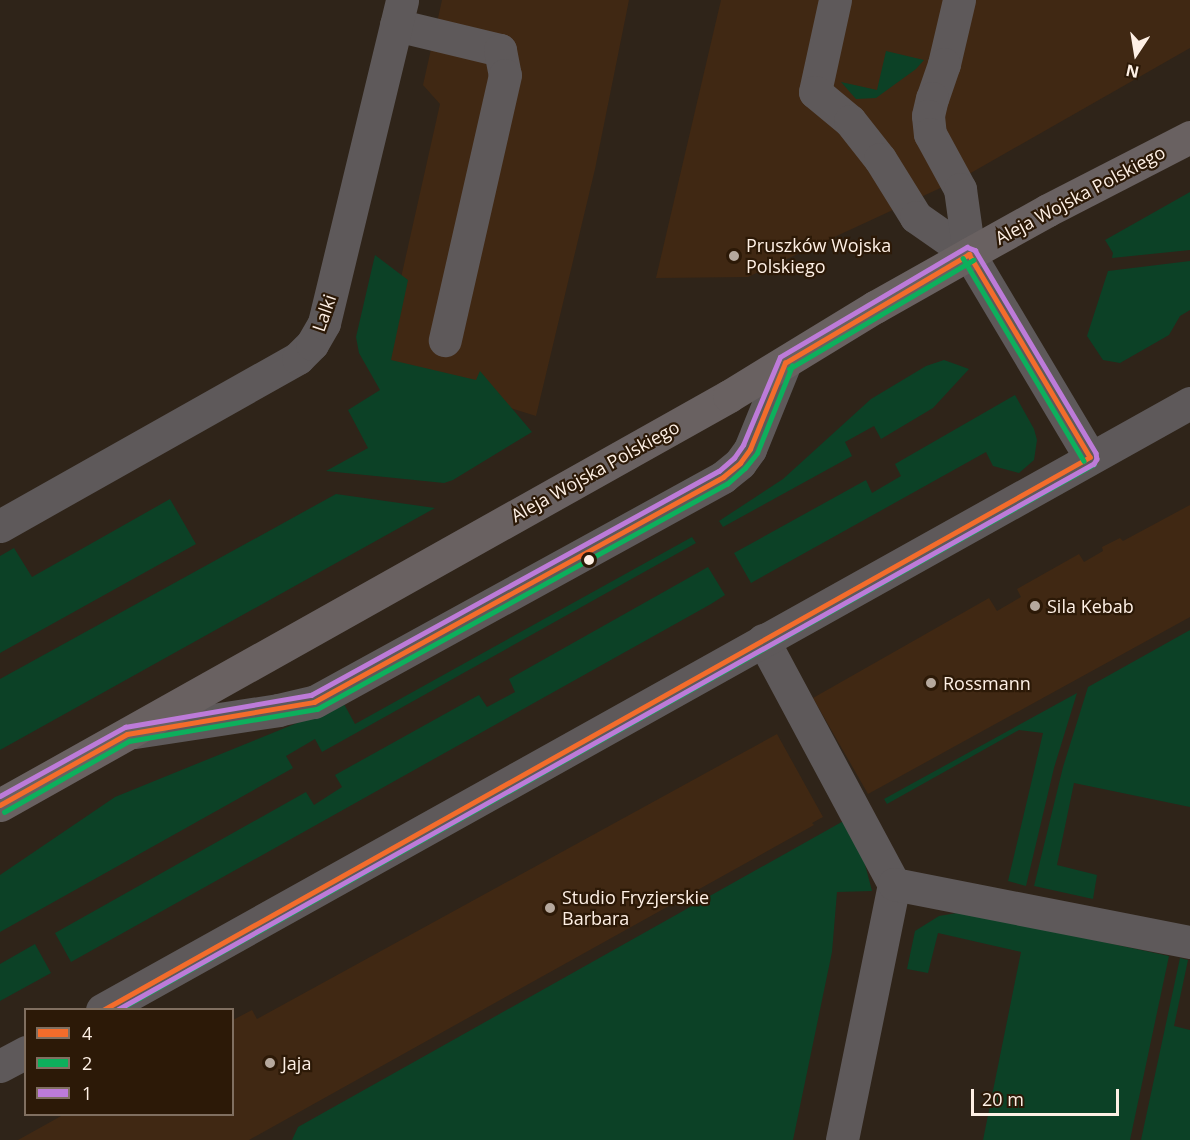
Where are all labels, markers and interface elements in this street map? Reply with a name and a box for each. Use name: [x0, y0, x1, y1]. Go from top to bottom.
north arrow: [1106, 24, 1166, 84]
text: N: [1124, 59, 1141, 84]
street label: Aleja Wojska Polskiego: [991, 141, 1169, 249]
place label: Pruszków Wojska Polskiego: [746, 235, 891, 278]
marker: Pruszków Wojska Polskiego: [727, 249, 741, 263]
street label: Lalki: [308, 292, 340, 334]
street label: Aleja Wojska Polskiego: [507, 416, 683, 526]
unlabelled marker: [583, 554, 595, 566]
place label: Sila Kebab: [1047, 595, 1134, 617]
marker: Sila Kebab: [1028, 599, 1042, 613]
place label: Rossmann: [943, 672, 1031, 694]
marker: Rossmann: [924, 676, 938, 690]
place label: Studio Fryzjerskie Barbara: [562, 887, 709, 930]
marker: Studio Fryzjerskie Barbara: [543, 901, 557, 915]
legend: [24, 1008, 234, 1116]
text: 4: [82, 1021, 92, 1045]
text: 2: [82, 1051, 92, 1075]
place label: Jaja: [282, 1052, 311, 1074]
marker: Jaja: [263, 1056, 277, 1070]
scale bar: [974, 1077, 1122, 1115]
text: 1: [82, 1081, 92, 1105]
text: 20 m: [982, 1087, 1024, 1111]

